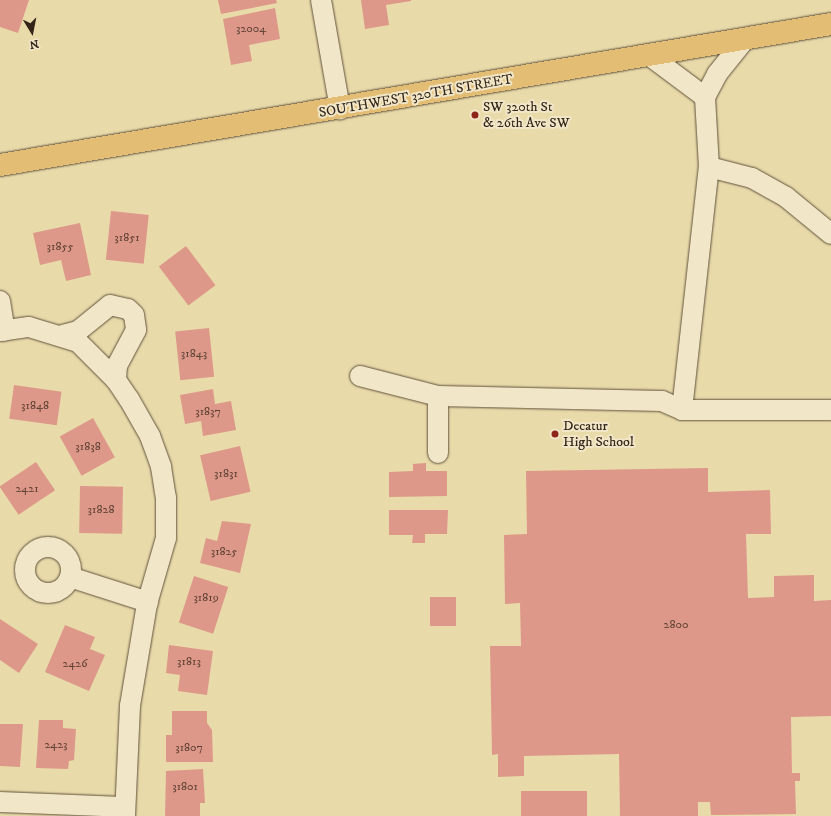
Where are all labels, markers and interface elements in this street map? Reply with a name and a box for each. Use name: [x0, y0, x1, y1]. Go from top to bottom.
north arrow: [12, 12, 52, 52]
house number: 32004: [236, 22, 266, 36]
text: N: [28, 36, 40, 51]
street label: SOUTHWEST 320TH STREET: [318, 71, 514, 121]
place label: SW 320th St & 26th Ave SW: [483, 99, 569, 132]
marker: SW 320th St & 26th Ave SW: [470, 110, 480, 120]
house number: 31851: [114, 231, 140, 245]
house number: 31855: [47, 240, 73, 254]
house number: 31843: [181, 347, 207, 361]
house number: 31848: [21, 399, 49, 413]
house number: 31837: [195, 405, 221, 419]
place label: Decatur High School: [563, 418, 634, 450]
marker: Decatur High School: [550, 429, 560, 439]
house number: 31838: [75, 440, 101, 454]
house number: 31831: [214, 467, 238, 481]
house number: 2421: [15, 482, 39, 496]
house number: 31828: [88, 503, 114, 517]
house number: 31825: [211, 545, 237, 559]
house number: 31819: [193, 591, 219, 605]
house number: 2800: [664, 618, 688, 632]
house number: 31813: [177, 655, 201, 669]
house number: 2426: [63, 657, 87, 671]
house number: 2423: [44, 738, 68, 752]
house number: 31807: [175, 741, 203, 755]
house number: 31801: [172, 780, 198, 794]

